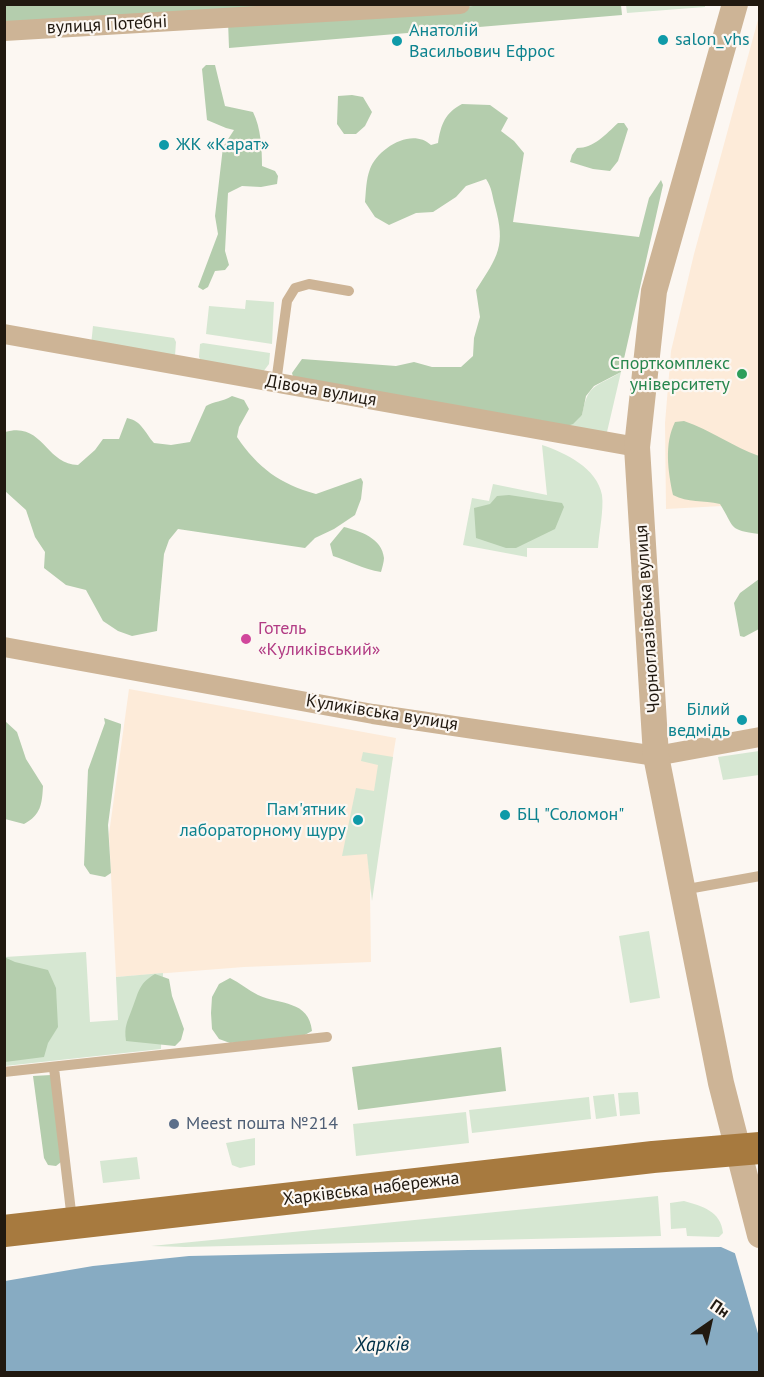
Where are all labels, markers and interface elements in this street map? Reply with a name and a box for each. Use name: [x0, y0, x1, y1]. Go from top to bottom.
street label: вулиця Потебні: [46, 11, 168, 39]
place label: Анатолій Васильович Ефрос: [409, 20, 555, 63]
place label: salon_vhs: [675, 29, 750, 51]
marker: salon_vhs: [656, 33, 670, 47]
marker: Анатолій Васильович Ефрос: [390, 34, 404, 48]
place label: ЖК «Карат»: [176, 134, 269, 156]
marker: ЖК «Карат»: [157, 138, 171, 152]
place label: Спорткомплекс університету: [610, 353, 730, 395]
marker: Спорткомплекс університету: [735, 367, 749, 381]
street label: Дівоча вулиця: [264, 371, 378, 411]
street label: Чорноглазівська вулиця: [631, 524, 665, 714]
place label: Готель «Куликівський»: [258, 618, 380, 660]
marker: Готель «Куликівський»: [239, 632, 253, 646]
street label: Куликівська вулиця: [304, 690, 460, 736]
place label: Білий ведмідь: [668, 699, 730, 742]
marker: Білий ведмідь: [735, 713, 749, 727]
place label: Пам'ятник лабораторному щуру: [180, 799, 346, 842]
place label: БЦ "Соломон": [517, 804, 624, 826]
marker: БЦ "Соломон": [498, 808, 512, 822]
marker: Пам'ятник лабораторному щуру: [351, 813, 365, 827]
place label: Meest пошта №214: [186, 1113, 338, 1135]
marker: Meest пошта №214: [167, 1117, 181, 1131]
street label: Харківська набережна: [281, 1167, 461, 1211]
north arrow: [680, 1293, 740, 1353]
text: Пн: [707, 1295, 733, 1322]
water label: Харків: [354, 1333, 410, 1357]

